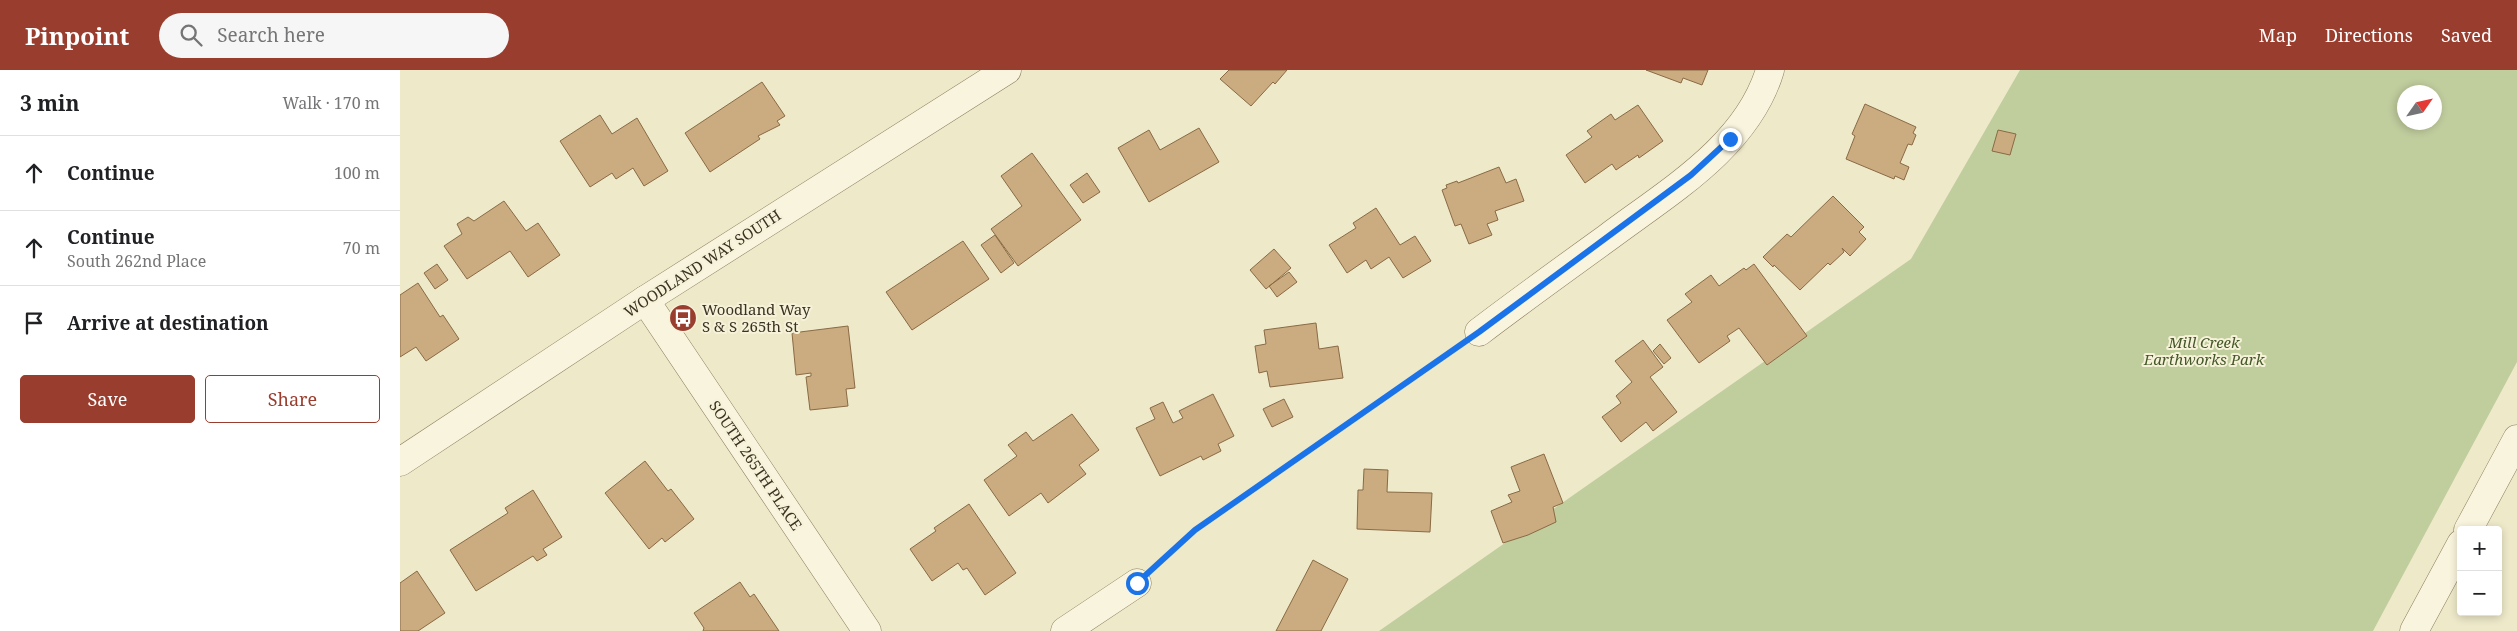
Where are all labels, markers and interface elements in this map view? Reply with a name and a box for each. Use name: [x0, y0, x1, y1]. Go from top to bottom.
search box: [159, 13, 509, 58]
text: Pinpoint: [25, 19, 129, 52]
icon: search: [177, 21, 205, 49]
text: Search here: [217, 22, 325, 48]
text: Map: [2259, 23, 2297, 47]
text: Directions: [2325, 23, 2413, 47]
text: Saved: [2441, 23, 2492, 47]
north arrow: [2397, 85, 2442, 130]
text: 3 min: [20, 89, 79, 117]
text: Walk · 170 m: [283, 92, 380, 114]
route end: [1719, 128, 1742, 151]
icon: ahead: [20, 159, 48, 187]
text: Continue: [67, 160, 155, 186]
text: 100 m: [334, 162, 380, 184]
street label: WOODLAND WAY SOUTH: [620, 205, 784, 321]
text: Continue: [67, 224, 155, 250]
icon: ahead: [20, 234, 48, 262]
text: 70 m: [343, 237, 380, 259]
text: South 262nd Place: [67, 250, 206, 272]
place label: Woodland Way S & S 265th St: [702, 299, 811, 336]
bus stop icon: Woodland Way S & S 265th St: [668, 303, 698, 333]
icon: arrive: [20, 309, 48, 337]
text: Arrive at destination: [67, 310, 269, 336]
park label: Mill Creek Earthworks Park: [2143, 332, 2265, 369]
button: Save: [20, 375, 195, 423]
button: Share: [205, 375, 380, 423]
street label: SOUTH 265TH PLACE: [705, 396, 807, 534]
map controls: [2457, 526, 2502, 616]
button: +: [2457, 526, 2502, 571]
button: −: [2457, 571, 2502, 616]
route start: [1126, 572, 1149, 595]

